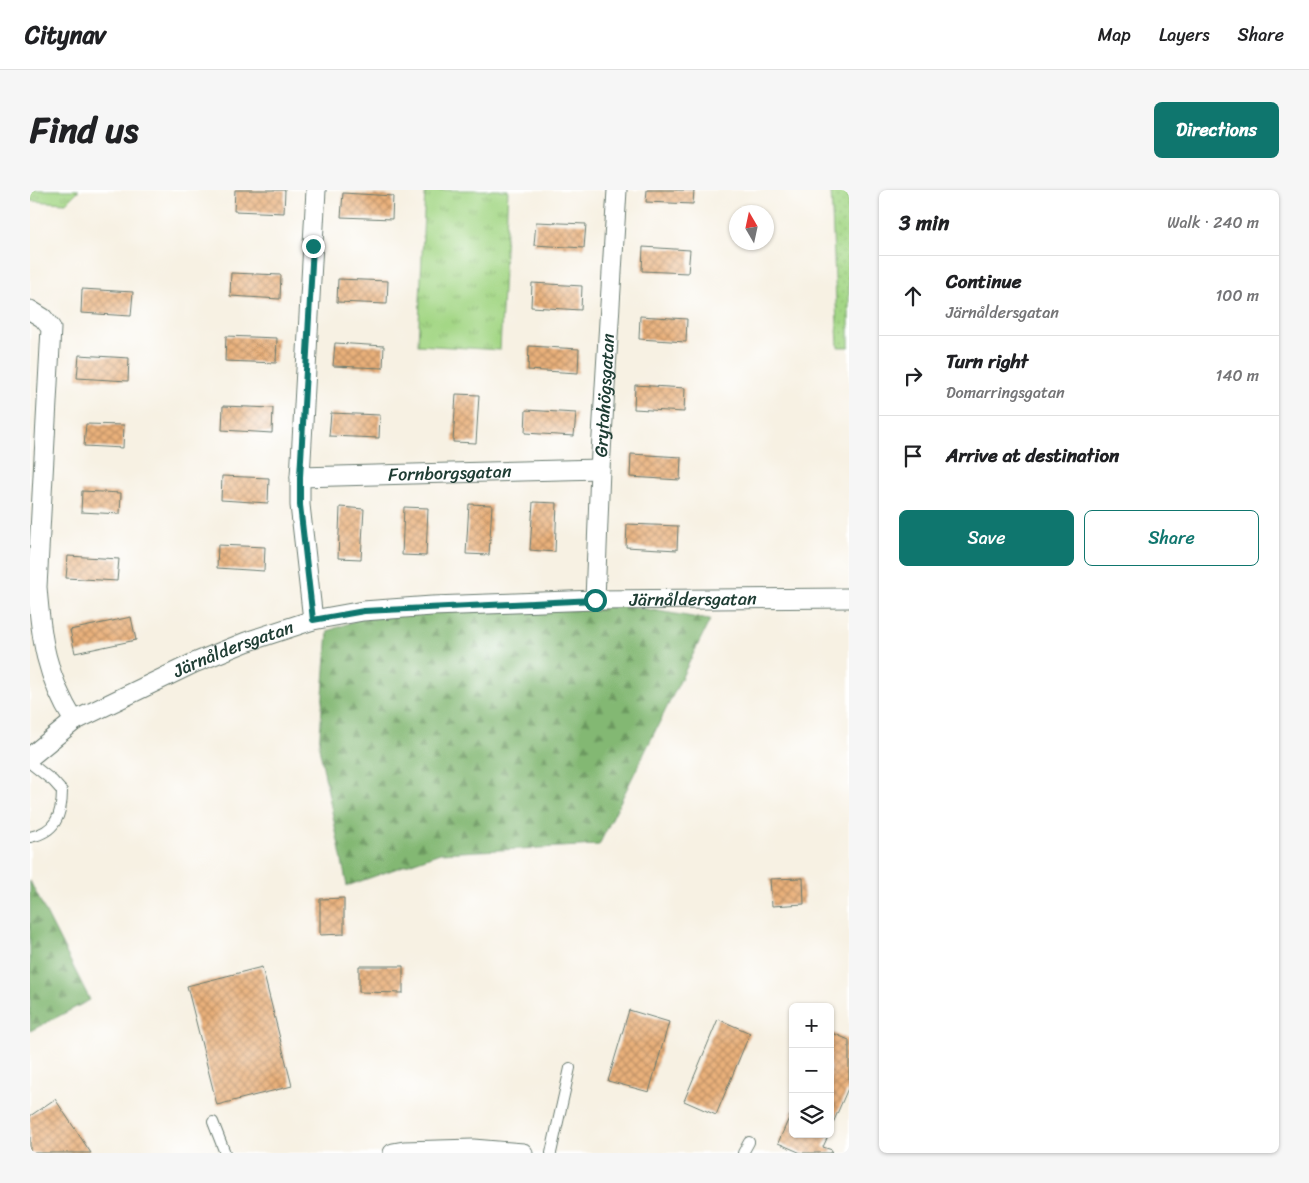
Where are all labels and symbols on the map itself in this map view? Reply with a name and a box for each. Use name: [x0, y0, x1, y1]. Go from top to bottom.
north arrow: [729, 205, 774, 250]
route end: [302, 235, 325, 258]
street label: Grytahögsgatan: [585, 332, 624, 458]
street label: Fornborgsgatan: [388, 455, 512, 491]
street label: Järnåldersgatan: [628, 583, 757, 616]
route start: [584, 589, 607, 612]
street label: Järnåldersgatan: [167, 611, 298, 687]

